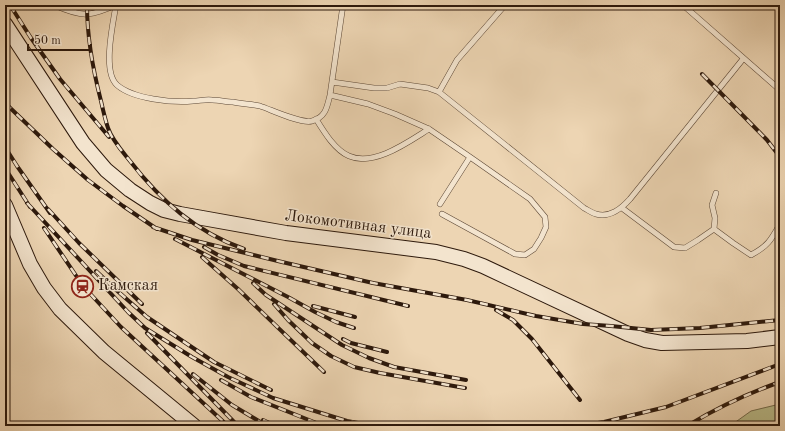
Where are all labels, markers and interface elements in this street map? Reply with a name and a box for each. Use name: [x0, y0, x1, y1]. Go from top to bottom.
scale bar: [28, 26, 91, 52]
text: 50 m: [34, 34, 61, 47]
street label: Локомотивная улица: [284, 208, 432, 242]
station icon: Камская: [70, 273, 96, 299]
place label: Камская: [98, 278, 158, 294]

